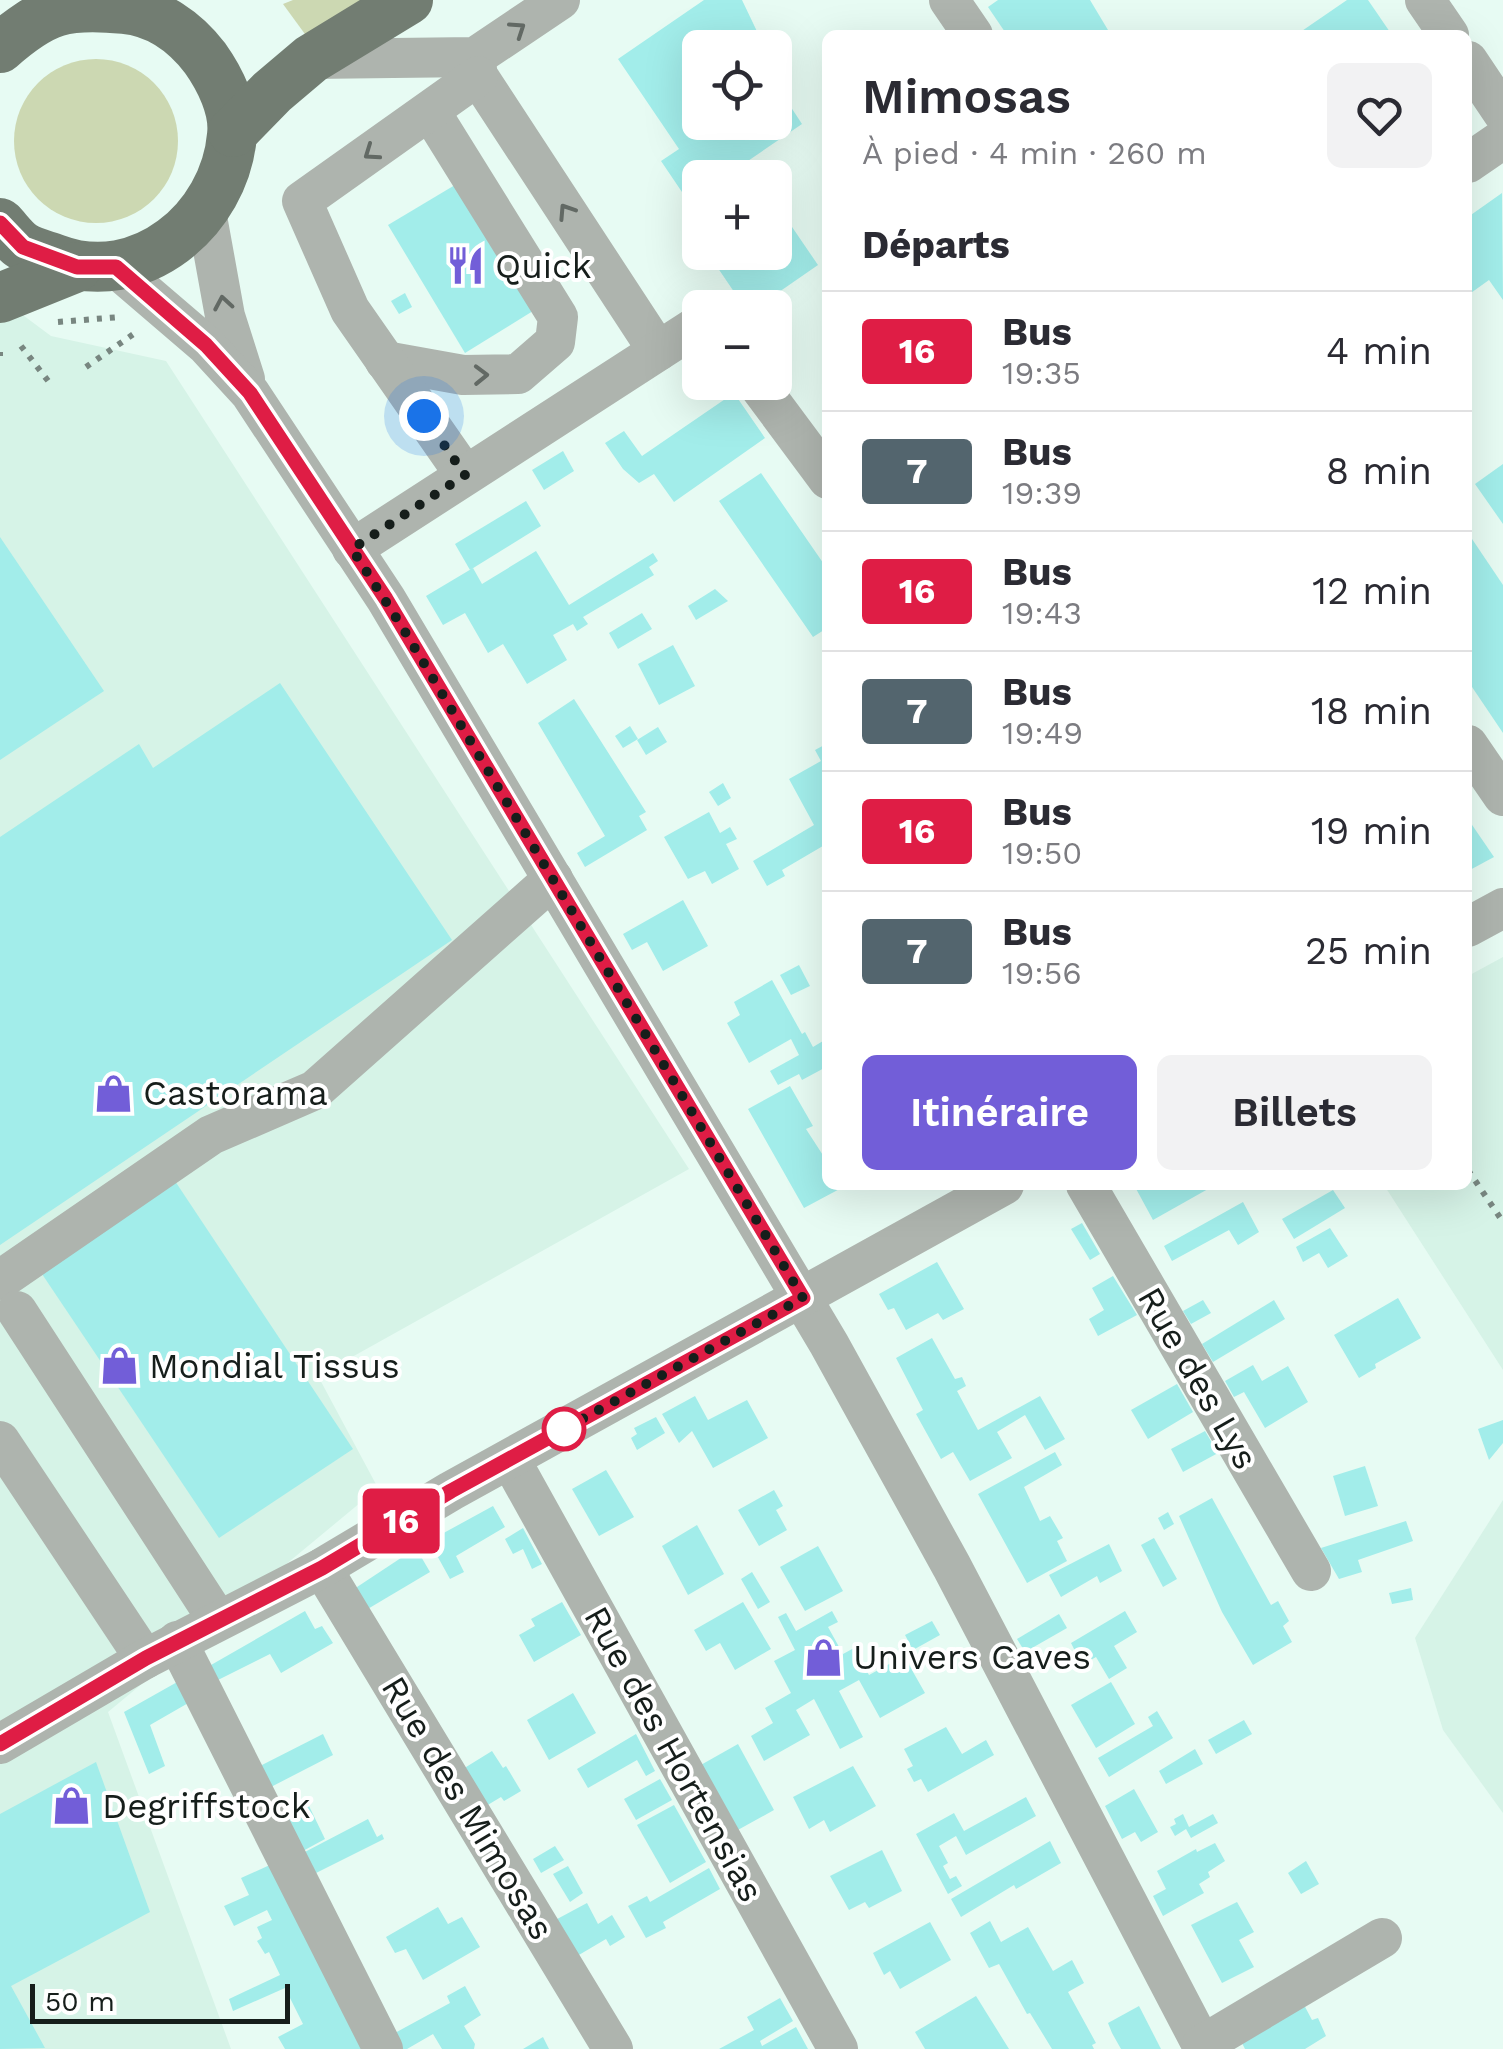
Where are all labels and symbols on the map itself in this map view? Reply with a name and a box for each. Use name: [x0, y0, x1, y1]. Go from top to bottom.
one-way arrow: [506, 23, 525, 41]
one-way arrow: [363, 141, 382, 159]
one-way arrow: [560, 203, 578, 222]
restaurant icon: Quick: [444, 245, 486, 287]
place label: Quick: [495, 245, 592, 287]
one-way arrow: [213, 295, 234, 312]
one-way arrow: [474, 364, 490, 386]
your location: [399, 391, 449, 441]
shop icon: Castorama: [92, 1072, 134, 1114]
place label: Castorama: [143, 1072, 328, 1114]
street label: Rue des Lys: [1129, 1280, 1267, 1476]
shop icon: Mondial Tissus: [98, 1345, 140, 1387]
place label: Mondial Tissus: [149, 1345, 400, 1387]
unlabelled marker: [543, 1408, 585, 1450]
line badge: 16: [356, 1488, 446, 1554]
street label: Rue des Hortensias: [575, 1599, 773, 1909]
shop icon: Univers Caves: [802, 1636, 844, 1678]
place label: Univers Caves: [853, 1636, 1091, 1678]
street label: Rue des Mimosas: [373, 1669, 563, 1947]
shop icon: Degriffstock: [51, 1785, 93, 1827]
place label: Degriffstock: [102, 1785, 311, 1827]
scale bar: [30, 1979, 290, 2024]

